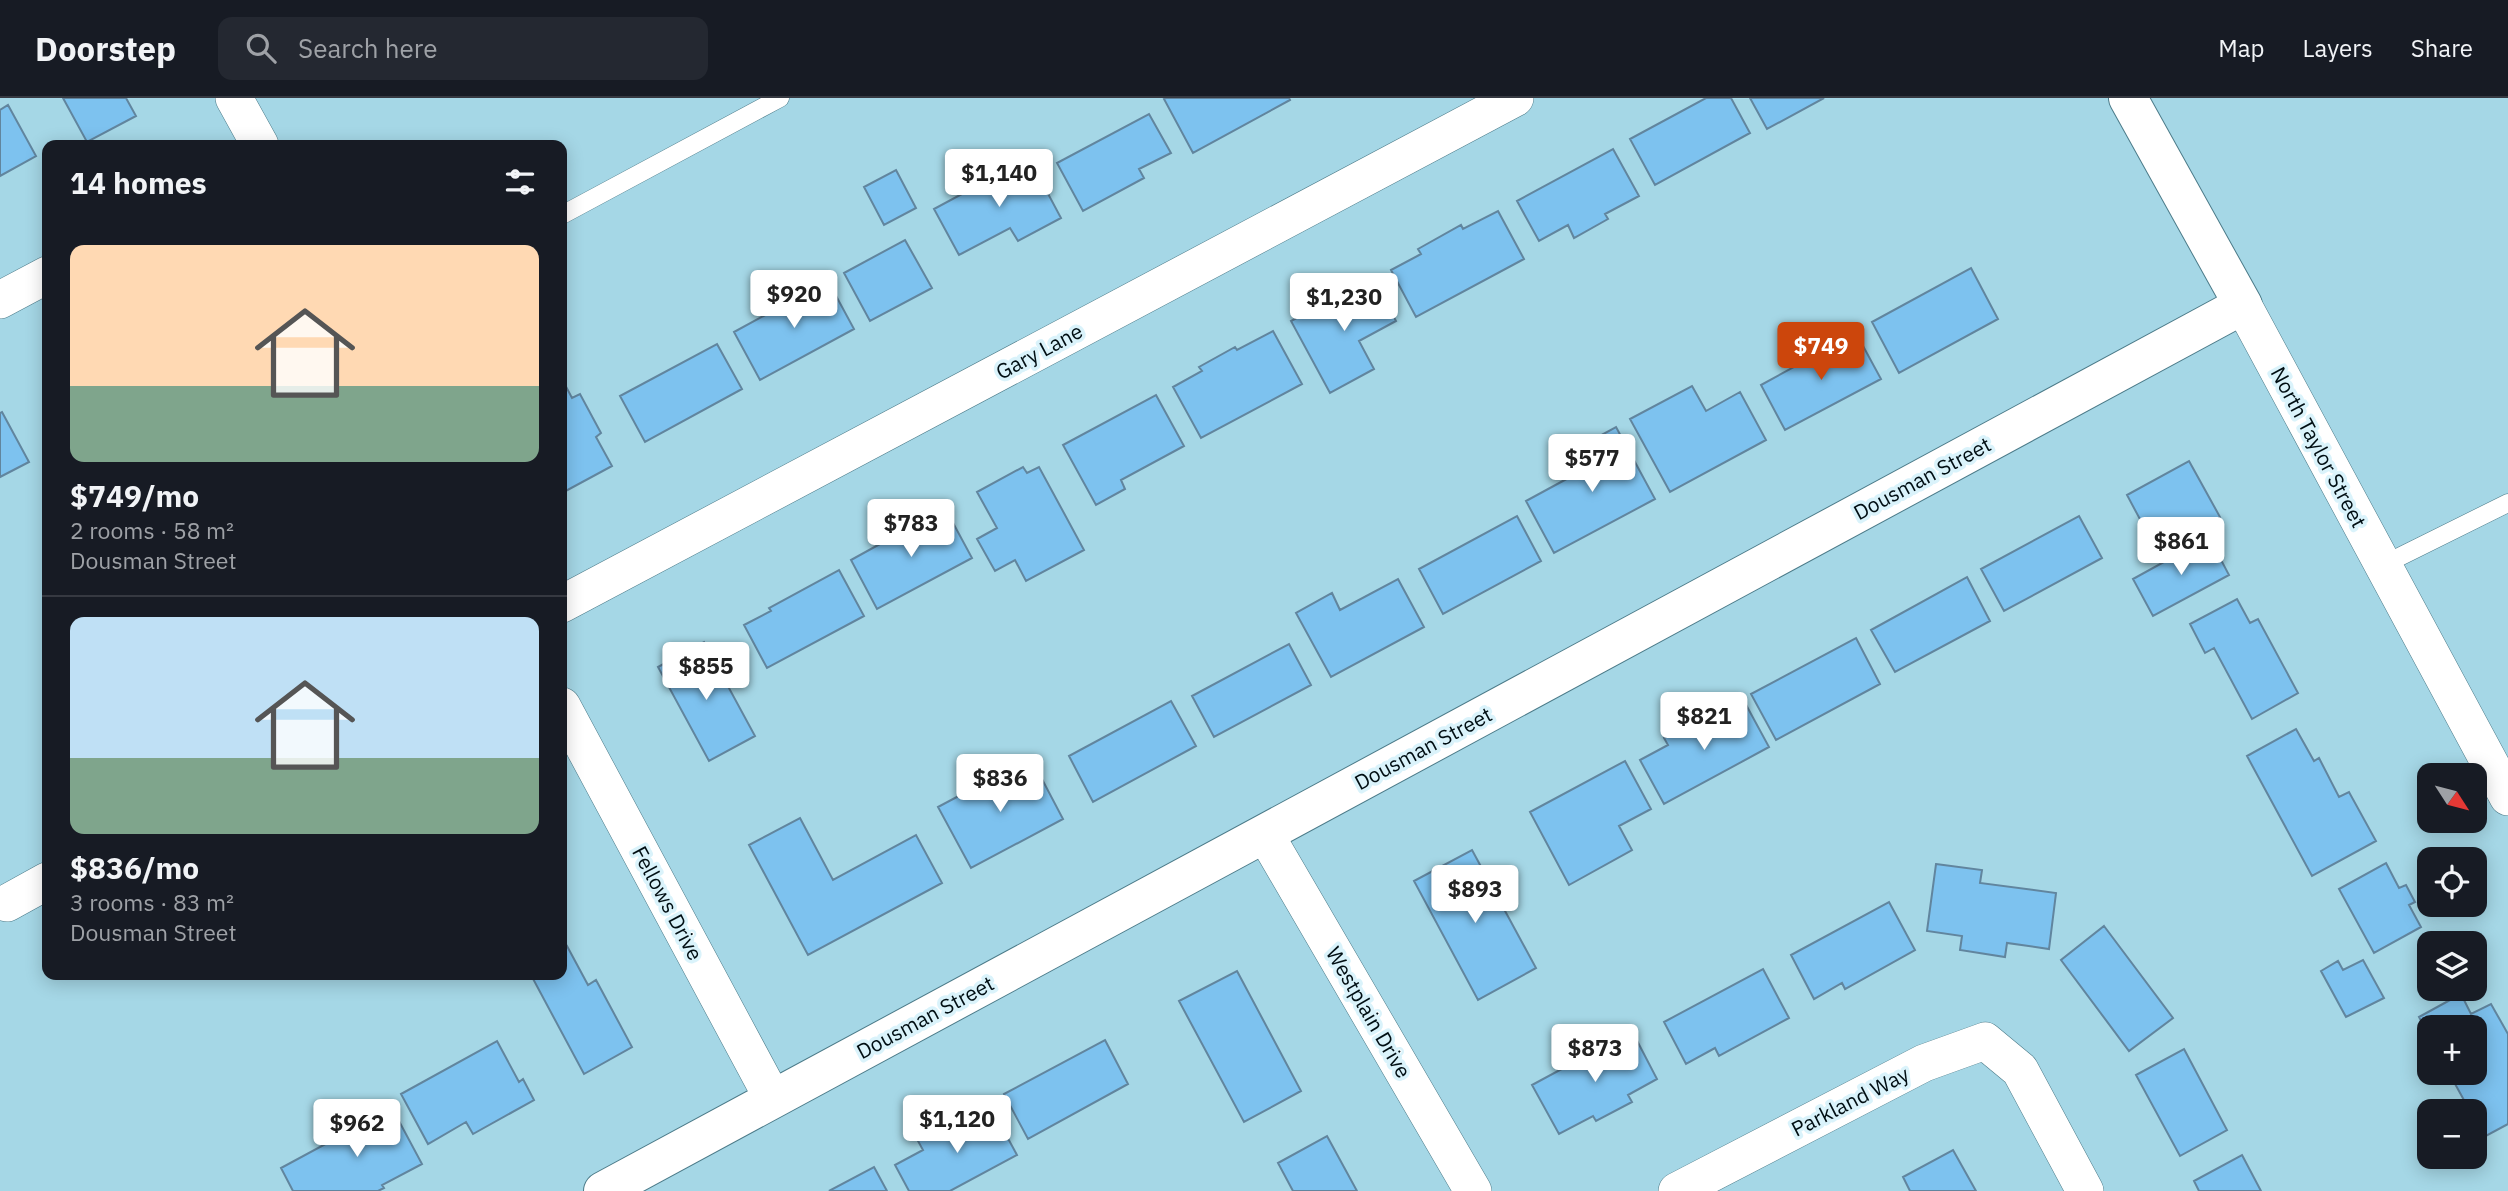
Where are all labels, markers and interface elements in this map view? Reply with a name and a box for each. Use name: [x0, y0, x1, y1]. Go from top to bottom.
search box: [218, 17, 708, 80]
text: Doorstep: [35, 27, 176, 70]
icon: search: [242, 29, 280, 67]
text: Search here: [298, 31, 437, 65]
text: Map: [2218, 32, 2265, 64]
text: Layers: [2303, 32, 2373, 64]
text: Share: [2411, 32, 2473, 64]
pin: $1,140: [942, 150, 1056, 209]
text: $1,140: [961, 157, 1037, 187]
text: 14 homes: [70, 163, 207, 202]
icon: filters: [501, 163, 539, 201]
pin: $920: [753, 271, 835, 330]
pin: $1,230: [1287, 274, 1401, 333]
text: $920: [766, 278, 822, 308]
text: $1,230: [1306, 281, 1382, 311]
icon: home: [242, 290, 368, 416]
street label: Gary Lane: [991, 316, 1087, 386]
pin: $749: [1780, 322, 1862, 382]
text: $749: [1793, 330, 1849, 360]
street label: North Taylor Street: [2265, 362, 2373, 532]
street label: Dousman Street: [1848, 430, 1996, 526]
pin: $577: [1551, 434, 1633, 494]
text: $577: [1564, 442, 1620, 472]
text: $749/mo: [70, 476, 199, 515]
pin: $783: [870, 500, 952, 559]
text: $783: [883, 507, 939, 537]
text: 2 rooms · 58 m²: [70, 515, 234, 545]
pin: $861: [2140, 518, 2222, 577]
text: $861: [2153, 525, 2209, 555]
text: Dousman Street: [70, 545, 237, 575]
pin: $855: [665, 642, 747, 702]
text: $855: [678, 650, 734, 680]
icon: home: [242, 662, 368, 788]
pin: $821: [1663, 692, 1745, 752]
street label: Dousman Street: [1349, 700, 1497, 796]
text: $821: [1676, 700, 1732, 730]
pin: $836: [959, 754, 1041, 814]
text: $836: [972, 762, 1028, 792]
north arrow: [2417, 763, 2487, 833]
map controls: [2417, 763, 2487, 1169]
street label: Fellows Drive: [626, 841, 710, 965]
button: locate: [2417, 847, 2487, 917]
text: $836/mo: [70, 848, 199, 887]
pin: $893: [1434, 866, 1516, 925]
text: $893: [1447, 873, 1503, 903]
text: 3 rooms · 83 m²: [70, 887, 234, 917]
text: Dousman Street: [70, 917, 237, 947]
button: layers: [2417, 931, 2487, 1001]
street label: Westplain Drive: [1320, 941, 1418, 1083]
street label: Dousman Street: [851, 969, 999, 1065]
button: +: [2417, 1015, 2487, 1085]
pin: $873: [1554, 1024, 1636, 1084]
text: $873: [1567, 1032, 1623, 1062]
street label: Parkland Way: [1786, 1059, 1914, 1143]
pin: $1,120: [900, 1096, 1014, 1155]
button: −: [2417, 1099, 2487, 1169]
pin: $962: [316, 1100, 398, 1159]
text: $1,120: [919, 1103, 995, 1133]
text: $962: [329, 1107, 385, 1137]

